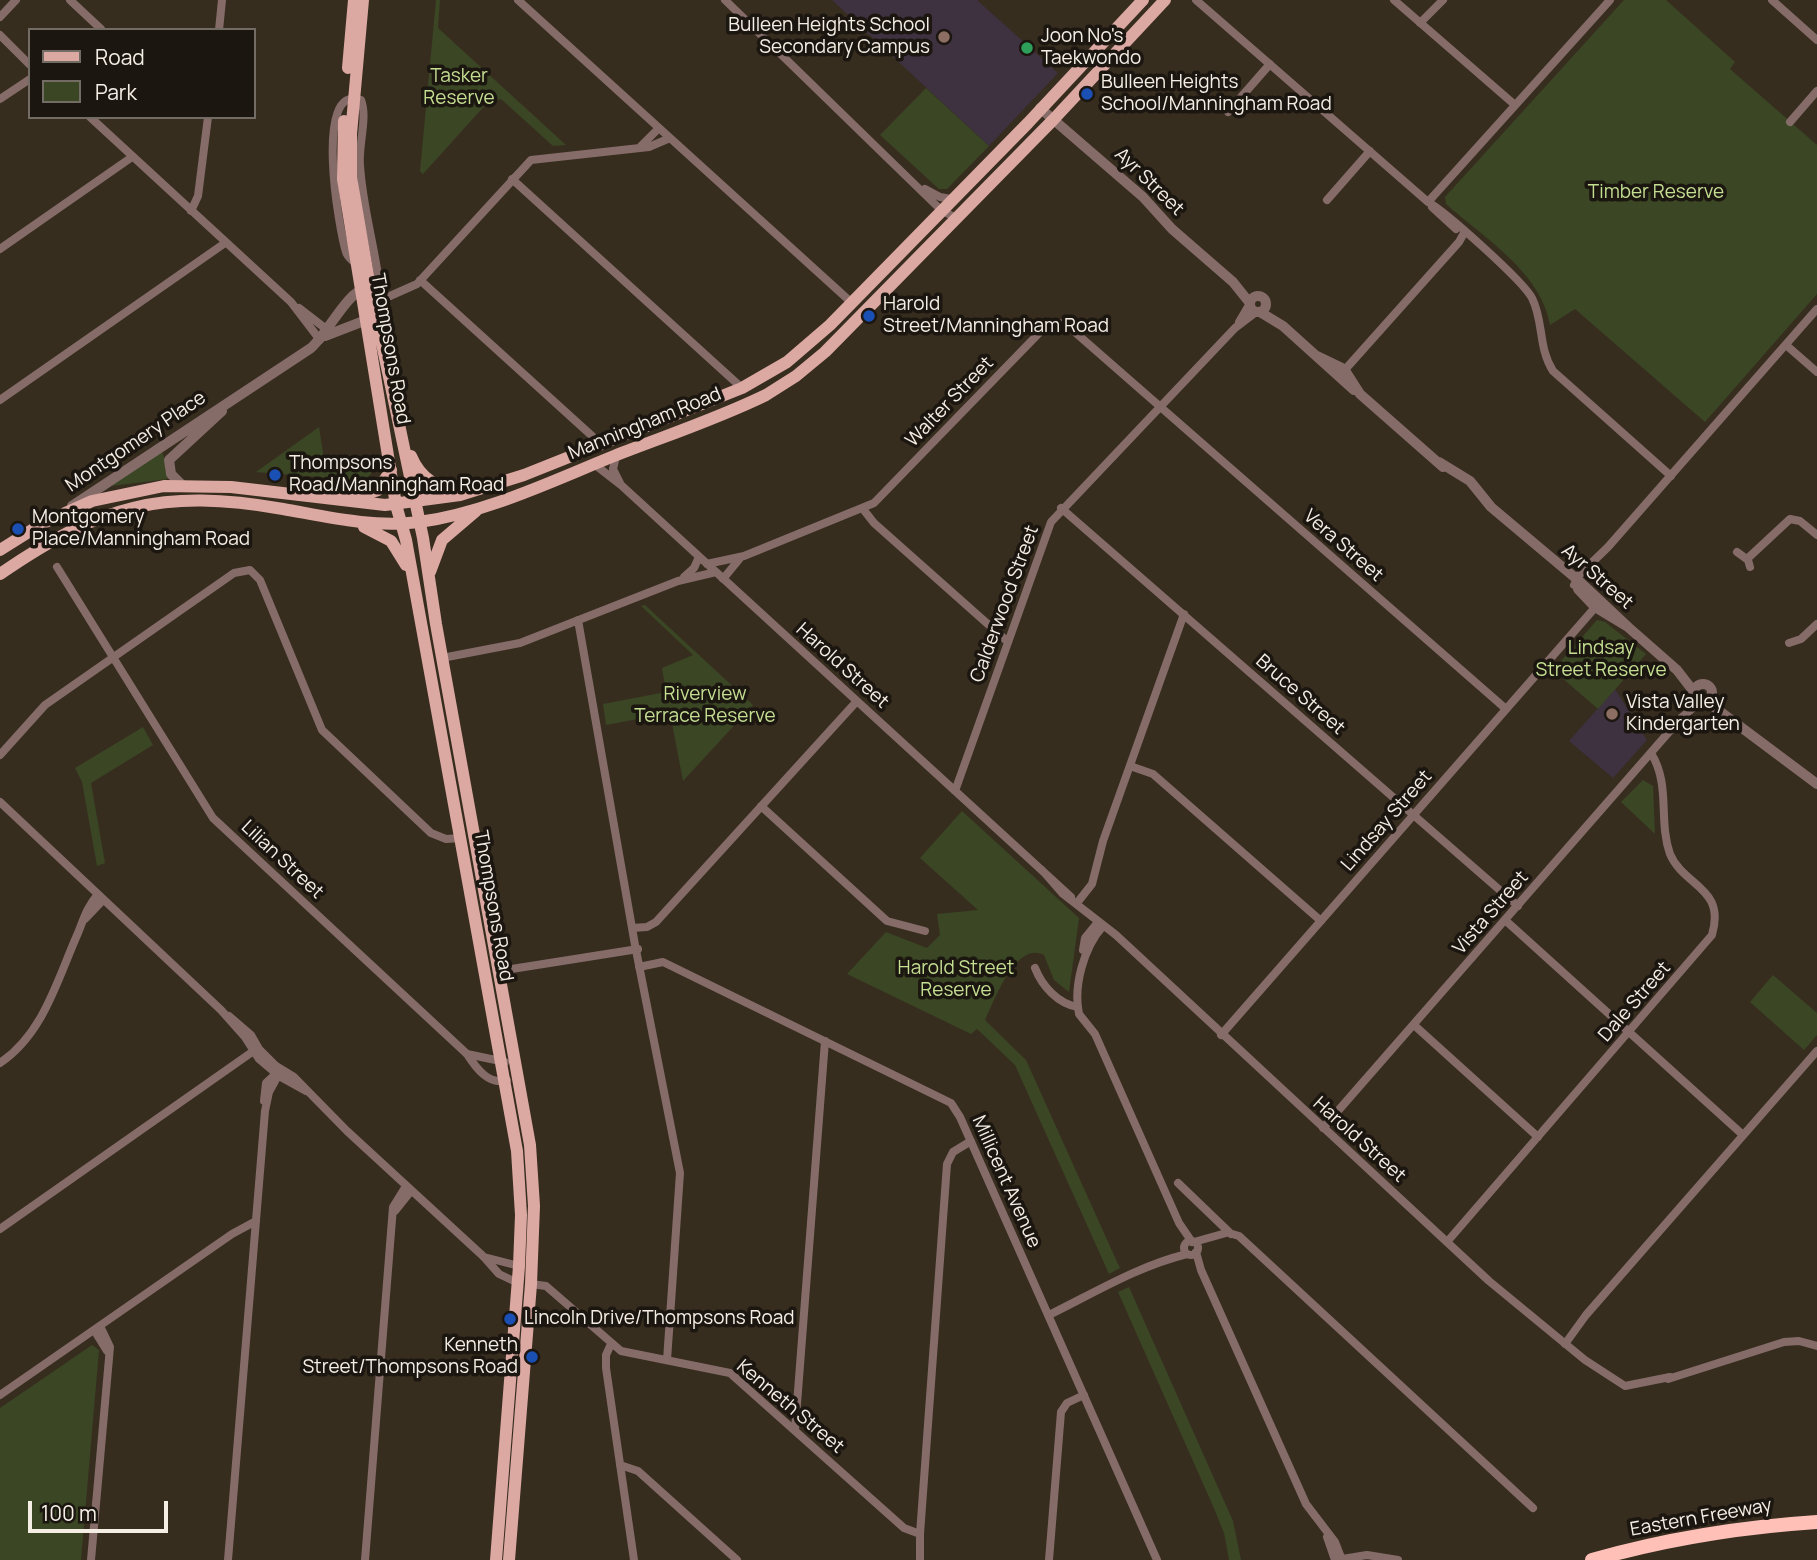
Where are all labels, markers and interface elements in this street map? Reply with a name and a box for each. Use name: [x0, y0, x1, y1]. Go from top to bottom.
place label: Bulleen Heights School Secondary Campus: [728, 15, 930, 59]
place label: Joon No's Taekwondo: [1041, 26, 1141, 70]
legend: [28, 28, 256, 119]
marker: Bulleen Heights School Secondary Campus: [936, 29, 952, 45]
marker: Joon No's Taekwondo: [1019, 40, 1035, 56]
text: Road: [95, 43, 145, 71]
park label: Tasker Reserve: [423, 66, 495, 110]
place label: Bulleen Heights School/Manningham Road: [1101, 72, 1332, 116]
text: Park: [95, 78, 137, 106]
marker: Bulleen Heights School/Manningham Road: [1079, 86, 1095, 102]
street label: Ayr Street: [1110, 143, 1188, 221]
park label: Timber Reserve: [1588, 182, 1724, 204]
street label: Thompsons Road: [366, 272, 414, 426]
place label: Harold Street/Manningham Road: [883, 294, 1109, 338]
marker: Harold Street/Manningham Road: [861, 308, 877, 324]
street label: Walter Street: [901, 352, 999, 452]
street label: Manningham Road: [565, 383, 725, 465]
street label: Montgomery Place: [62, 387, 210, 497]
place label: Thompsons Road/Manningham Road: [289, 453, 504, 497]
marker: Thompsons Road/Manningham Road: [267, 467, 283, 483]
street label: Vera Street: [1299, 505, 1387, 587]
place label: Montgomery Place/Manningham Road: [32, 507, 250, 551]
marker: Montgomery Place/Manningham Road: [10, 521, 26, 537]
street label: Calderwood Street: [966, 522, 1044, 686]
street label: Ayr Street: [1556, 540, 1638, 614]
street label: Harold Street: [791, 618, 893, 714]
park label: Lindsay Street Reserve: [1536, 638, 1666, 682]
street label: Bruce Street: [1251, 650, 1349, 740]
park label: Riverview Terrace Reserve: [634, 684, 776, 728]
place label: Vista Valley Kindergarten: [1626, 692, 1740, 736]
marker: Vista Valley Kindergarten: [1604, 706, 1620, 722]
street label: Lindsay Street: [1337, 766, 1437, 876]
street label: Lilian Street: [236, 816, 328, 904]
street label: Thompsons Road: [469, 829, 517, 983]
street label: Vista Street: [1449, 867, 1533, 959]
street label: Dale Street: [1594, 957, 1676, 1047]
park label: Harold Street Reserve: [898, 958, 1014, 1002]
street label: Harold Street: [1308, 1092, 1410, 1188]
street label: Millicent Avenue: [967, 1112, 1045, 1252]
place label: Lincoln Drive/Thompsons Road: [524, 1308, 795, 1330]
marker: Lincoln Drive/Thompsons Road: [502, 1311, 518, 1327]
place label: Kenneth Street/Thompsons Road: [302, 1335, 518, 1379]
marker: Kenneth Street/Thompsons Road: [524, 1349, 540, 1365]
street label: Kenneth Street: [732, 1355, 848, 1459]
scale bar: [32, 1486, 172, 1530]
street label: Eastern Freeway: [1628, 1494, 1774, 1542]
text: 100 m: [41, 1499, 97, 1527]

